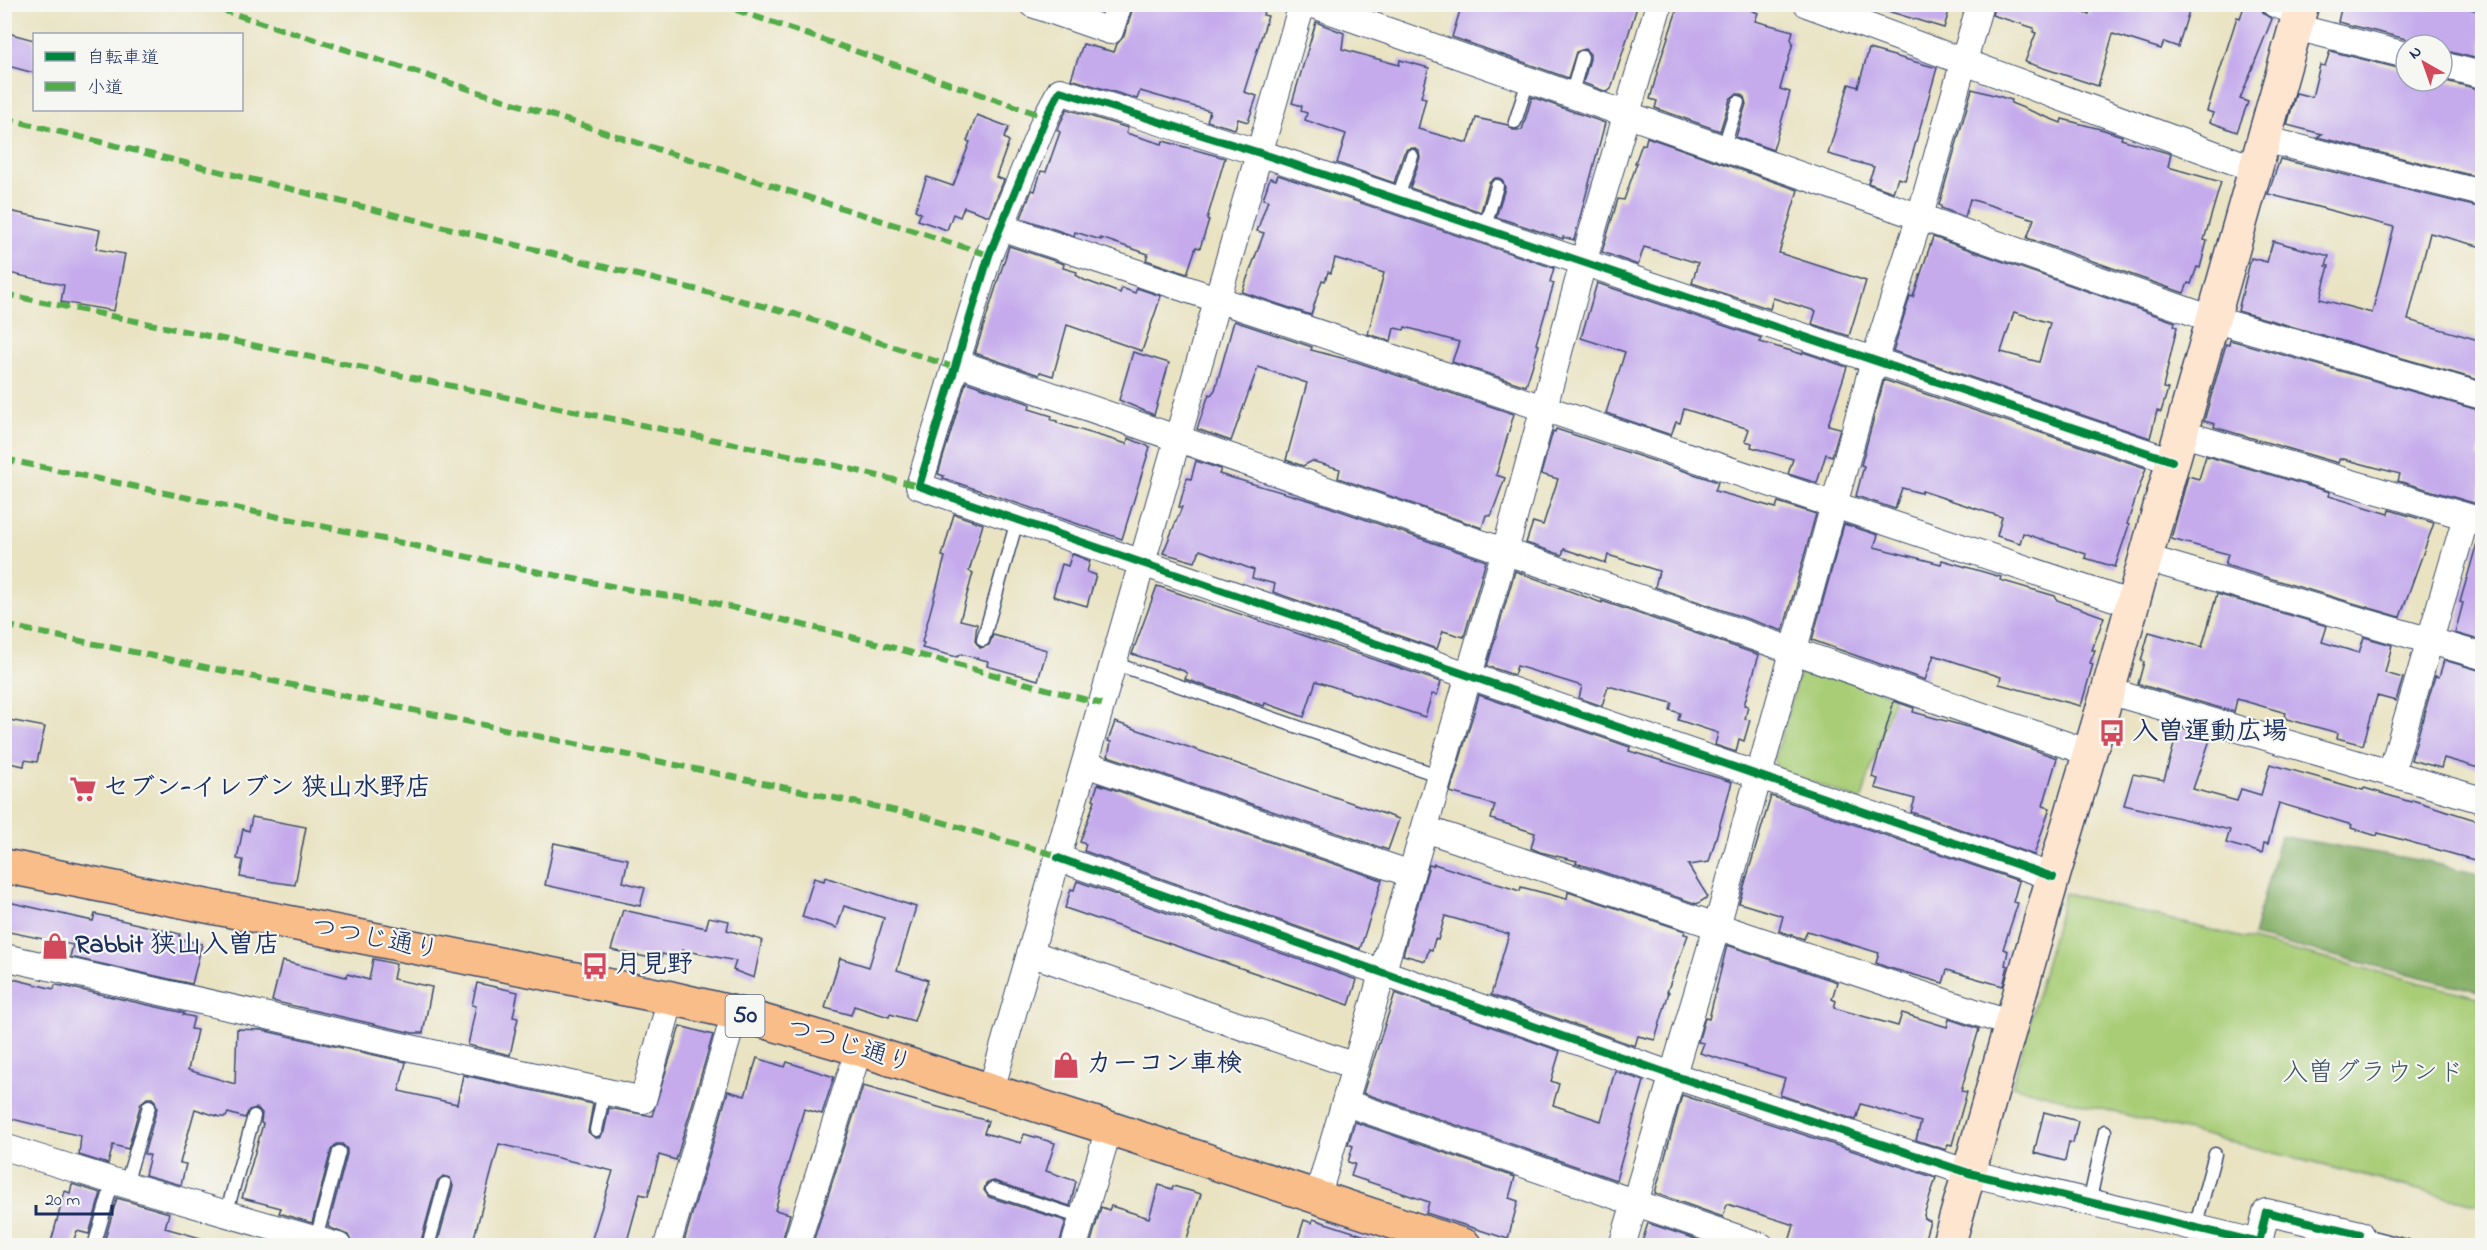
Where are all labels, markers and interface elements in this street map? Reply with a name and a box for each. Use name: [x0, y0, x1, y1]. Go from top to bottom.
legend: [33, 33, 243, 111]
north arrow: [2394, 33, 2454, 93]
text: N: [2404, 40, 2428, 66]
text: 自転車道: [87, 46, 159, 72]
text: 小道: [87, 76, 123, 102]
place label: 入曽運動広場: [2132, 714, 2288, 752]
bus stop icon: 入曽運動広場: [2097, 718, 2127, 748]
place label: セブン-イレブン 狭山水野店: [103, 770, 431, 808]
supermarket icon: セブン-イレブン 狭山水野店: [68, 774, 98, 804]
street label: つつじ通り: [308, 909, 442, 971]
place label: Rabbit 狭山入曽店: [75, 927, 280, 965]
shop icon: Rabbit 狭山入曽店: [40, 931, 70, 961]
place label: 月見野: [615, 947, 693, 985]
bus stop icon: 月見野: [580, 951, 610, 981]
road number: 50: [726, 995, 764, 1037]
street label: つつじ通り: [781, 1010, 917, 1084]
place label: カーコン車検: [1086, 1046, 1242, 1084]
shop icon: カーコン車検: [1051, 1050, 1081, 1080]
park label: 入曽グラウンド: [2282, 1055, 2464, 1093]
scale bar: [36, 1178, 112, 1216]
text: 20 m: [45, 1188, 80, 1214]

